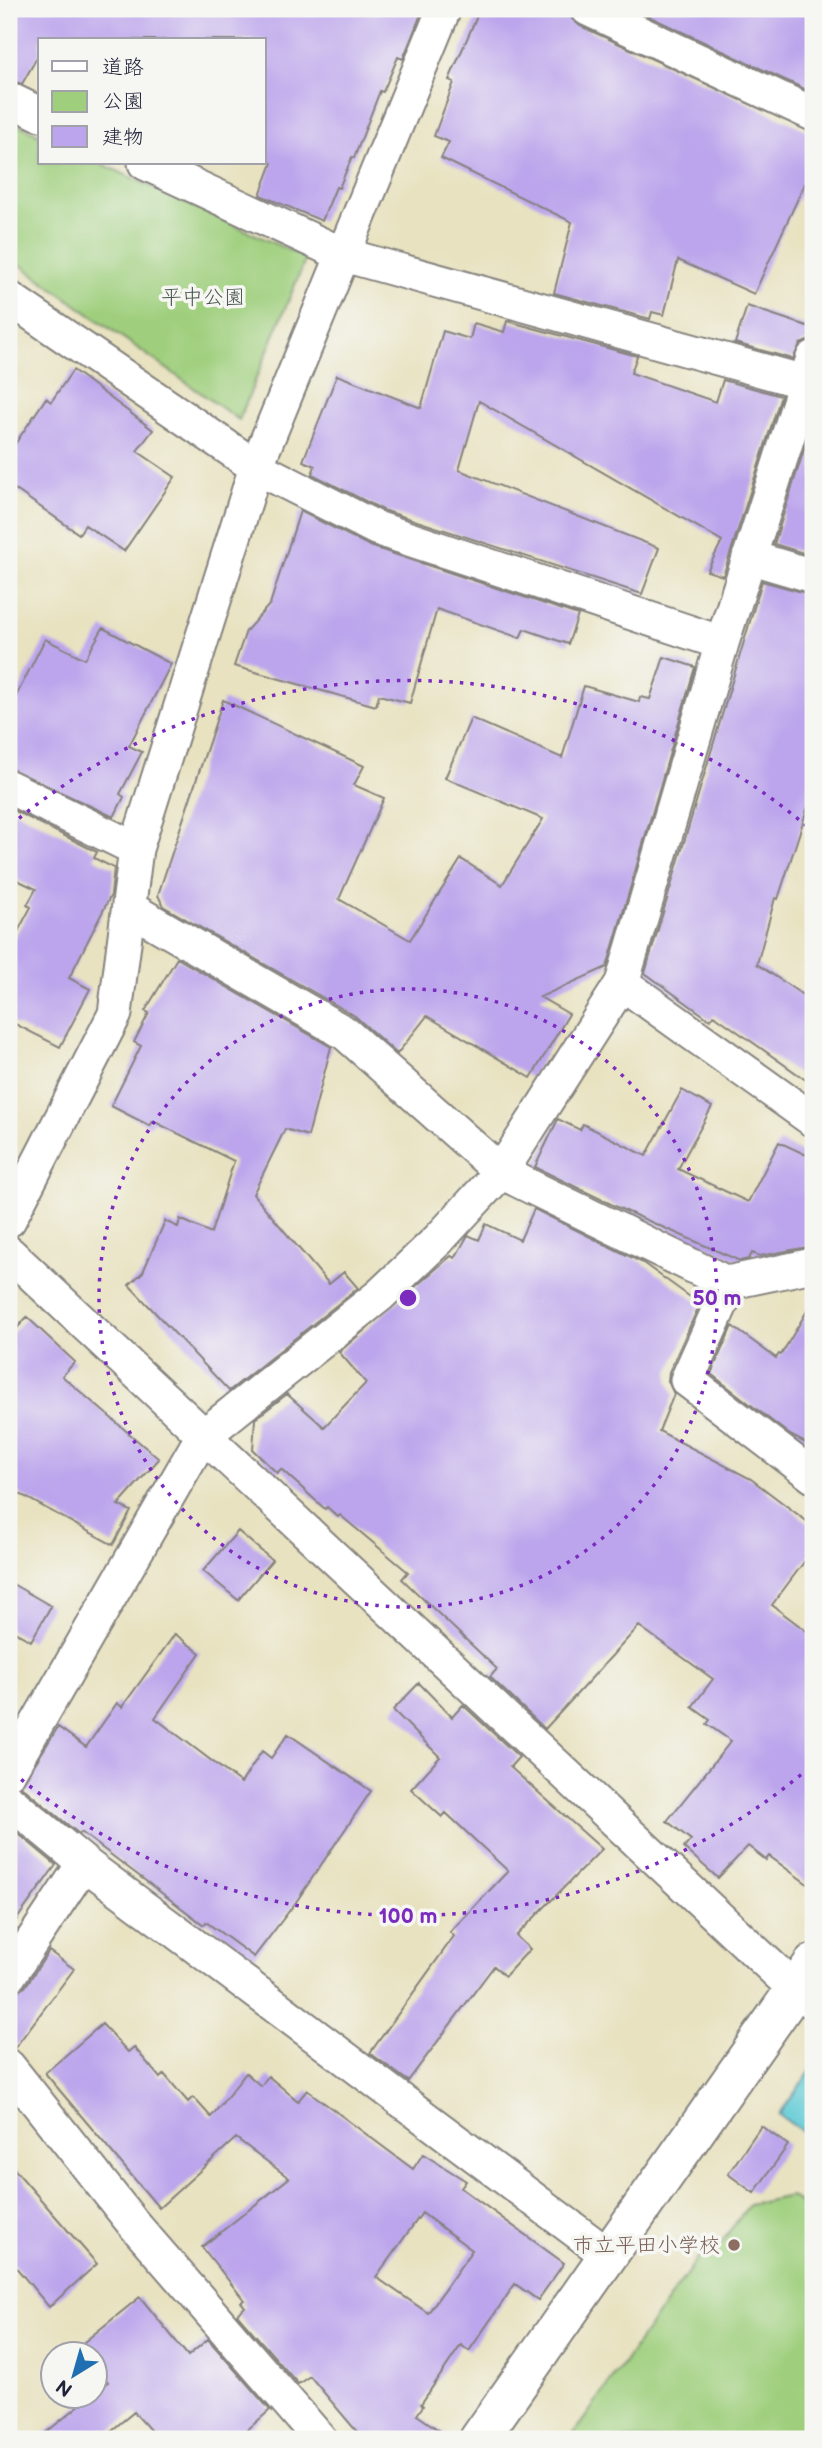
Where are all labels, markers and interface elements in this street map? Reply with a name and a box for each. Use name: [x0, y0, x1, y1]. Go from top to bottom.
legend: [38, 38, 266, 164]
text: 道路: [102, 55, 144, 80]
text: 公園: [102, 89, 144, 114]
text: 建物: [102, 125, 144, 150]
park label: 平中公園: [161, 285, 245, 310]
centre of rings: [396, 1286, 420, 1310]
text: 50 m: [693, 1286, 741, 1311]
text: 100 m: [379, 1904, 437, 1929]
place label: 市立平田小学校: [573, 2233, 720, 2258]
marker: 市立平田小学校: [726, 2237, 742, 2253]
north arrow: [38, 2340, 108, 2410]
text: N: [52, 2374, 77, 2401]

